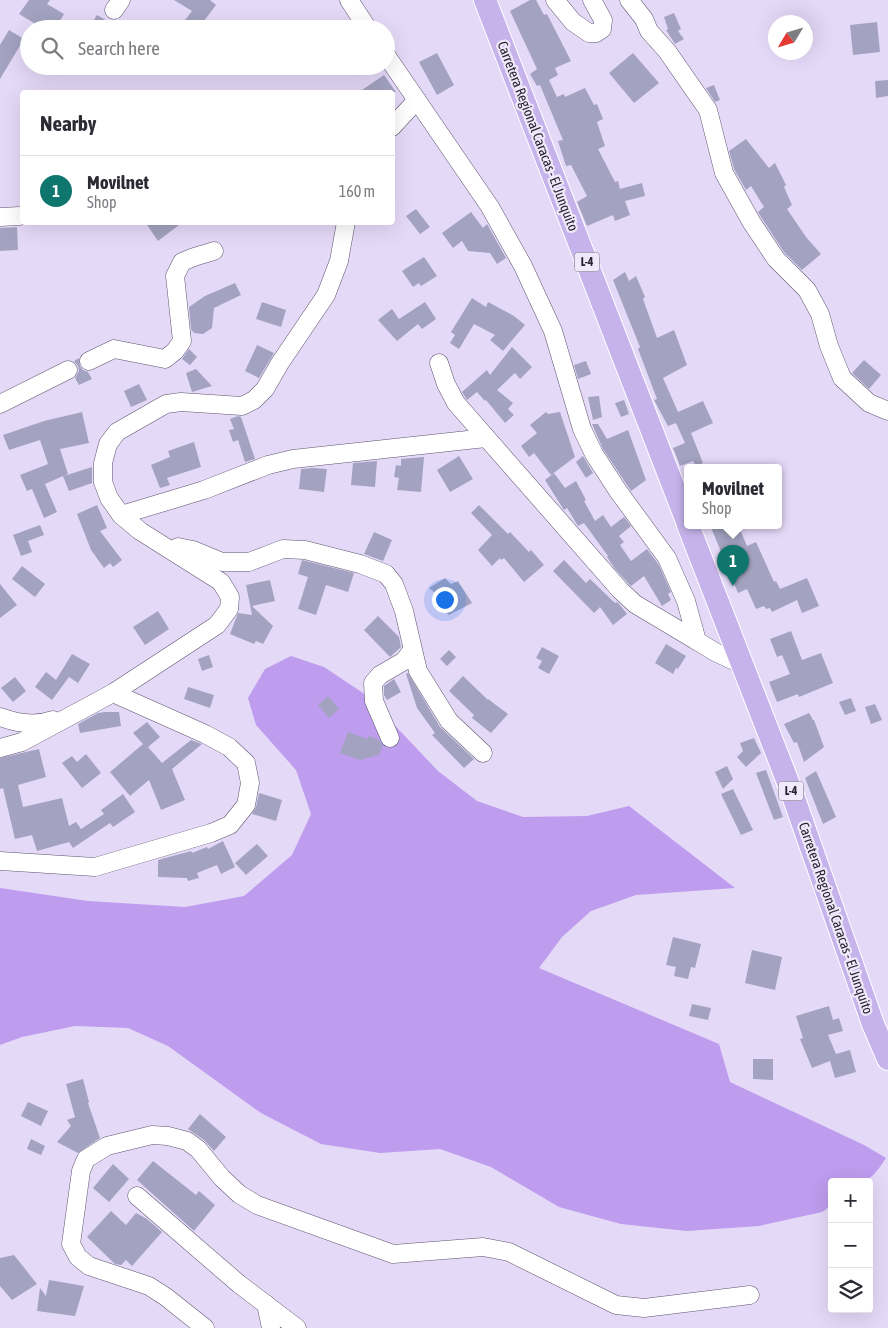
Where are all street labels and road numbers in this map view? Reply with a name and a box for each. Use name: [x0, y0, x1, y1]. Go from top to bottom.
street label: Carretera Regional Caracas - El Junquito: [494, 39, 582, 233]
road number: L-4: [574, 252, 600, 272]
road number: L-4: [778, 781, 804, 800]
street label: Carretera Regional Caracas - El Junquito: [796, 820, 876, 1016]

